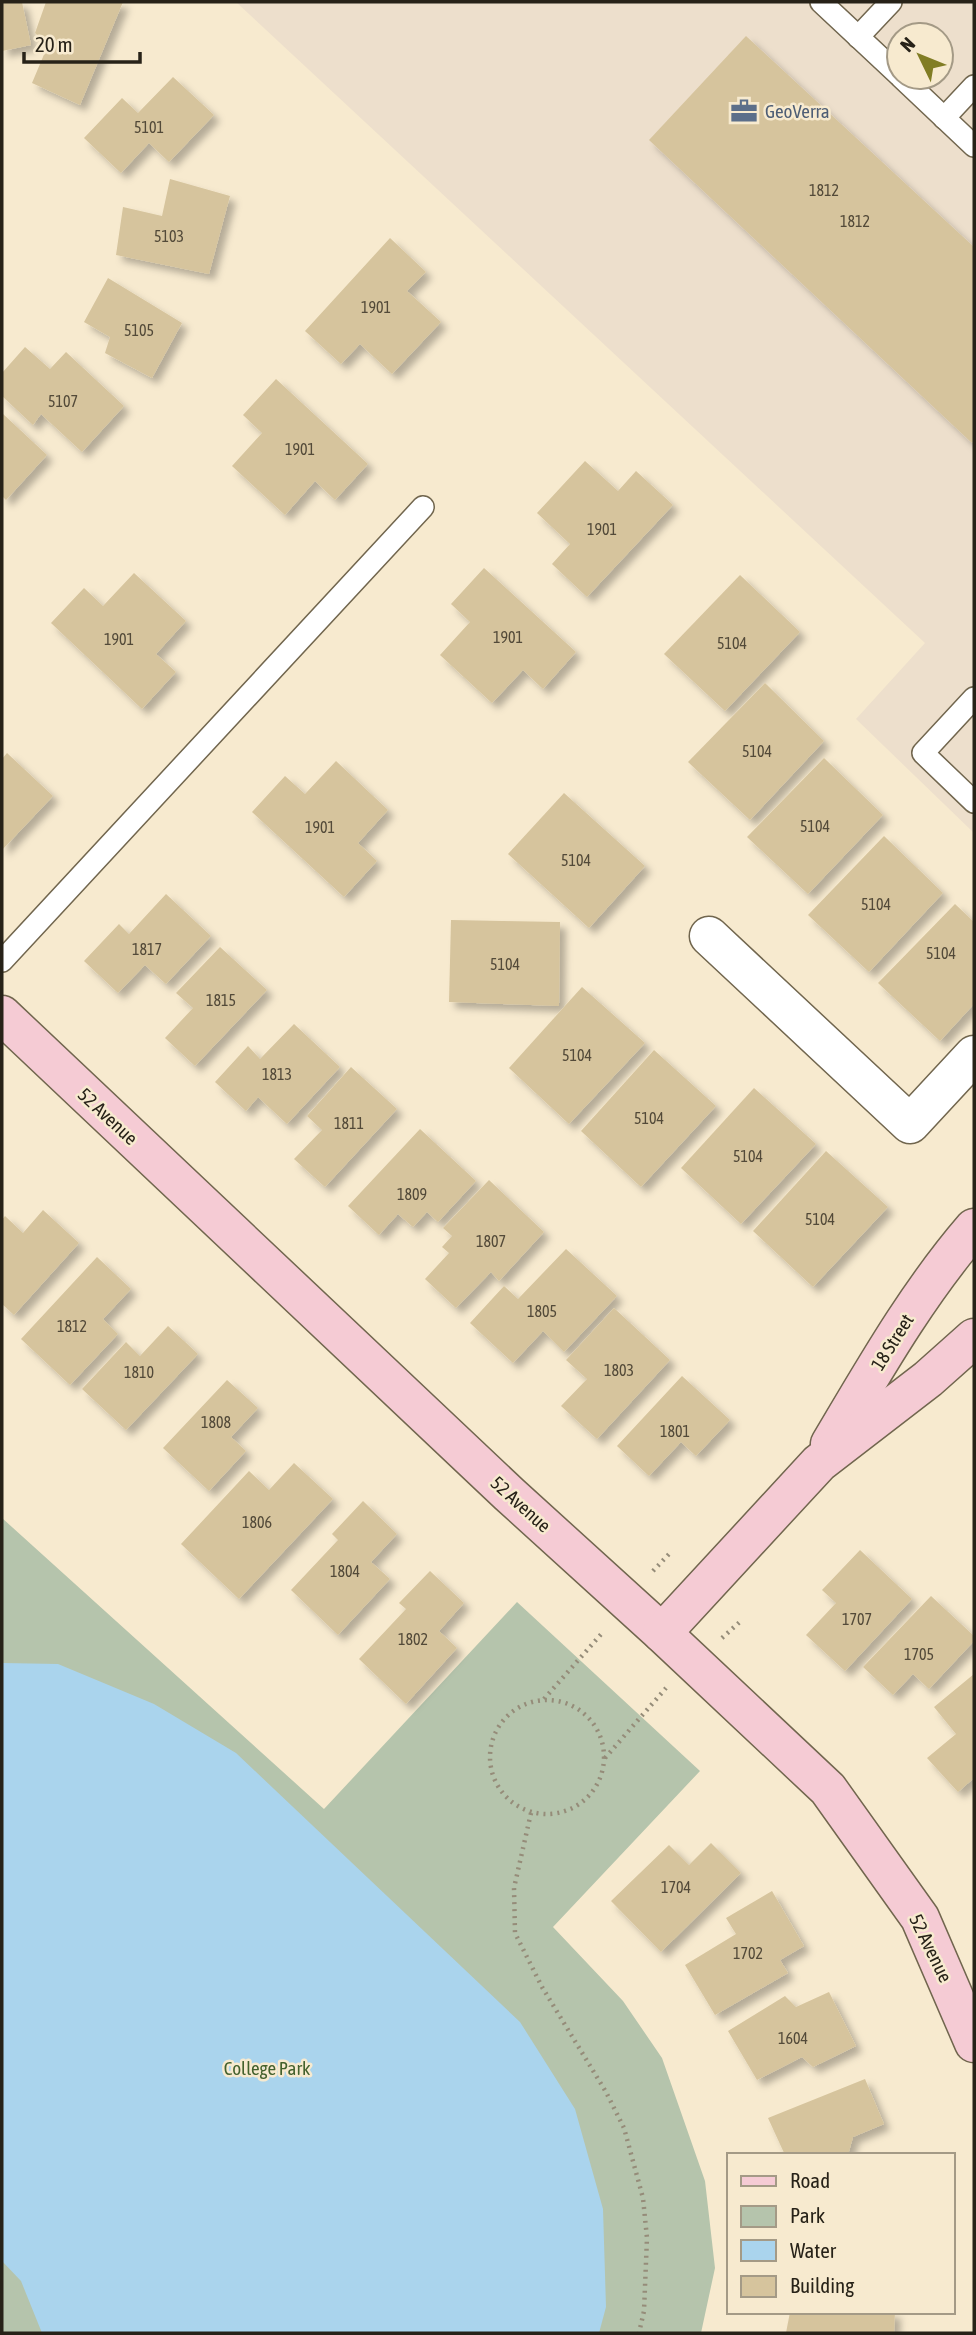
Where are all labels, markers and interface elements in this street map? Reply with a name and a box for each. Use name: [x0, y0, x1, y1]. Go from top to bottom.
scale bar: [24, 21, 140, 65]
north arrow: [885, 21, 955, 91]
text: 20 m: [35, 32, 73, 56]
text: N: [896, 33, 919, 56]
office icon: GeoVerra: [729, 96, 759, 126]
place label: GeoVerra: [765, 100, 830, 122]
house number: 5101: [134, 118, 164, 136]
house number: 1812: [809, 181, 839, 199]
house number: 1812: [840, 212, 870, 230]
house number: 5103: [154, 227, 184, 245]
house number: 1901: [361, 298, 391, 316]
house number: 5105: [124, 321, 154, 339]
house number: 5107: [48, 392, 78, 410]
house number: 1901: [285, 440, 315, 458]
house number: 1901: [587, 520, 617, 538]
house number: 1901: [493, 628, 523, 646]
house number: 1901: [104, 630, 134, 648]
house number: 5104: [717, 634, 747, 652]
house number: 5104: [742, 742, 772, 760]
house number: 5104: [800, 817, 830, 835]
house number: 1901: [305, 818, 335, 836]
house number: 5104: [561, 851, 591, 869]
house number: 5104: [861, 895, 891, 913]
house number: 1817: [132, 940, 162, 958]
house number: 5104: [926, 944, 956, 962]
house number: 5104: [490, 955, 520, 973]
house number: 1815: [206, 991, 236, 1009]
house number: 5104: [562, 1046, 592, 1064]
house number: 1813: [262, 1065, 292, 1083]
street label: 52 Avenue: [74, 1083, 142, 1149]
house number: 5104: [634, 1109, 664, 1127]
house number: 1811: [334, 1114, 364, 1132]
house number: 5104: [733, 1147, 763, 1165]
house number: 1809: [397, 1185, 427, 1203]
house number: 5104: [805, 1210, 835, 1228]
house number: 1807: [476, 1232, 506, 1250]
house number: 1805: [527, 1302, 557, 1320]
street label: 18 Street: [866, 1310, 918, 1374]
house number: 1812: [57, 1317, 87, 1335]
house number: 1803: [604, 1361, 634, 1379]
house number: 1810: [124, 1363, 154, 1381]
house number: 1808: [201, 1413, 231, 1431]
house number: 1801: [660, 1422, 690, 1440]
street label: 52 Avenue: [486, 1471, 556, 1537]
house number: 1806: [242, 1513, 272, 1531]
house number: 1804: [330, 1562, 360, 1580]
house number: 1707: [842, 1610, 872, 1628]
house number: 1802: [398, 1630, 428, 1648]
house number: 1705: [904, 1645, 934, 1663]
house number: 1704: [661, 1878, 691, 1896]
street label: 52 Avenue: [905, 1910, 957, 1986]
house number: 1702: [733, 1944, 763, 1962]
house number: 1604: [778, 2029, 808, 2047]
park label: College Park: [224, 2057, 311, 2079]
legend: [727, 2153, 955, 2314]
text: Road: [790, 2168, 830, 2192]
text: Park: [790, 2203, 825, 2227]
text: Water: [790, 2238, 837, 2262]
text: Building: [790, 2273, 854, 2297]

